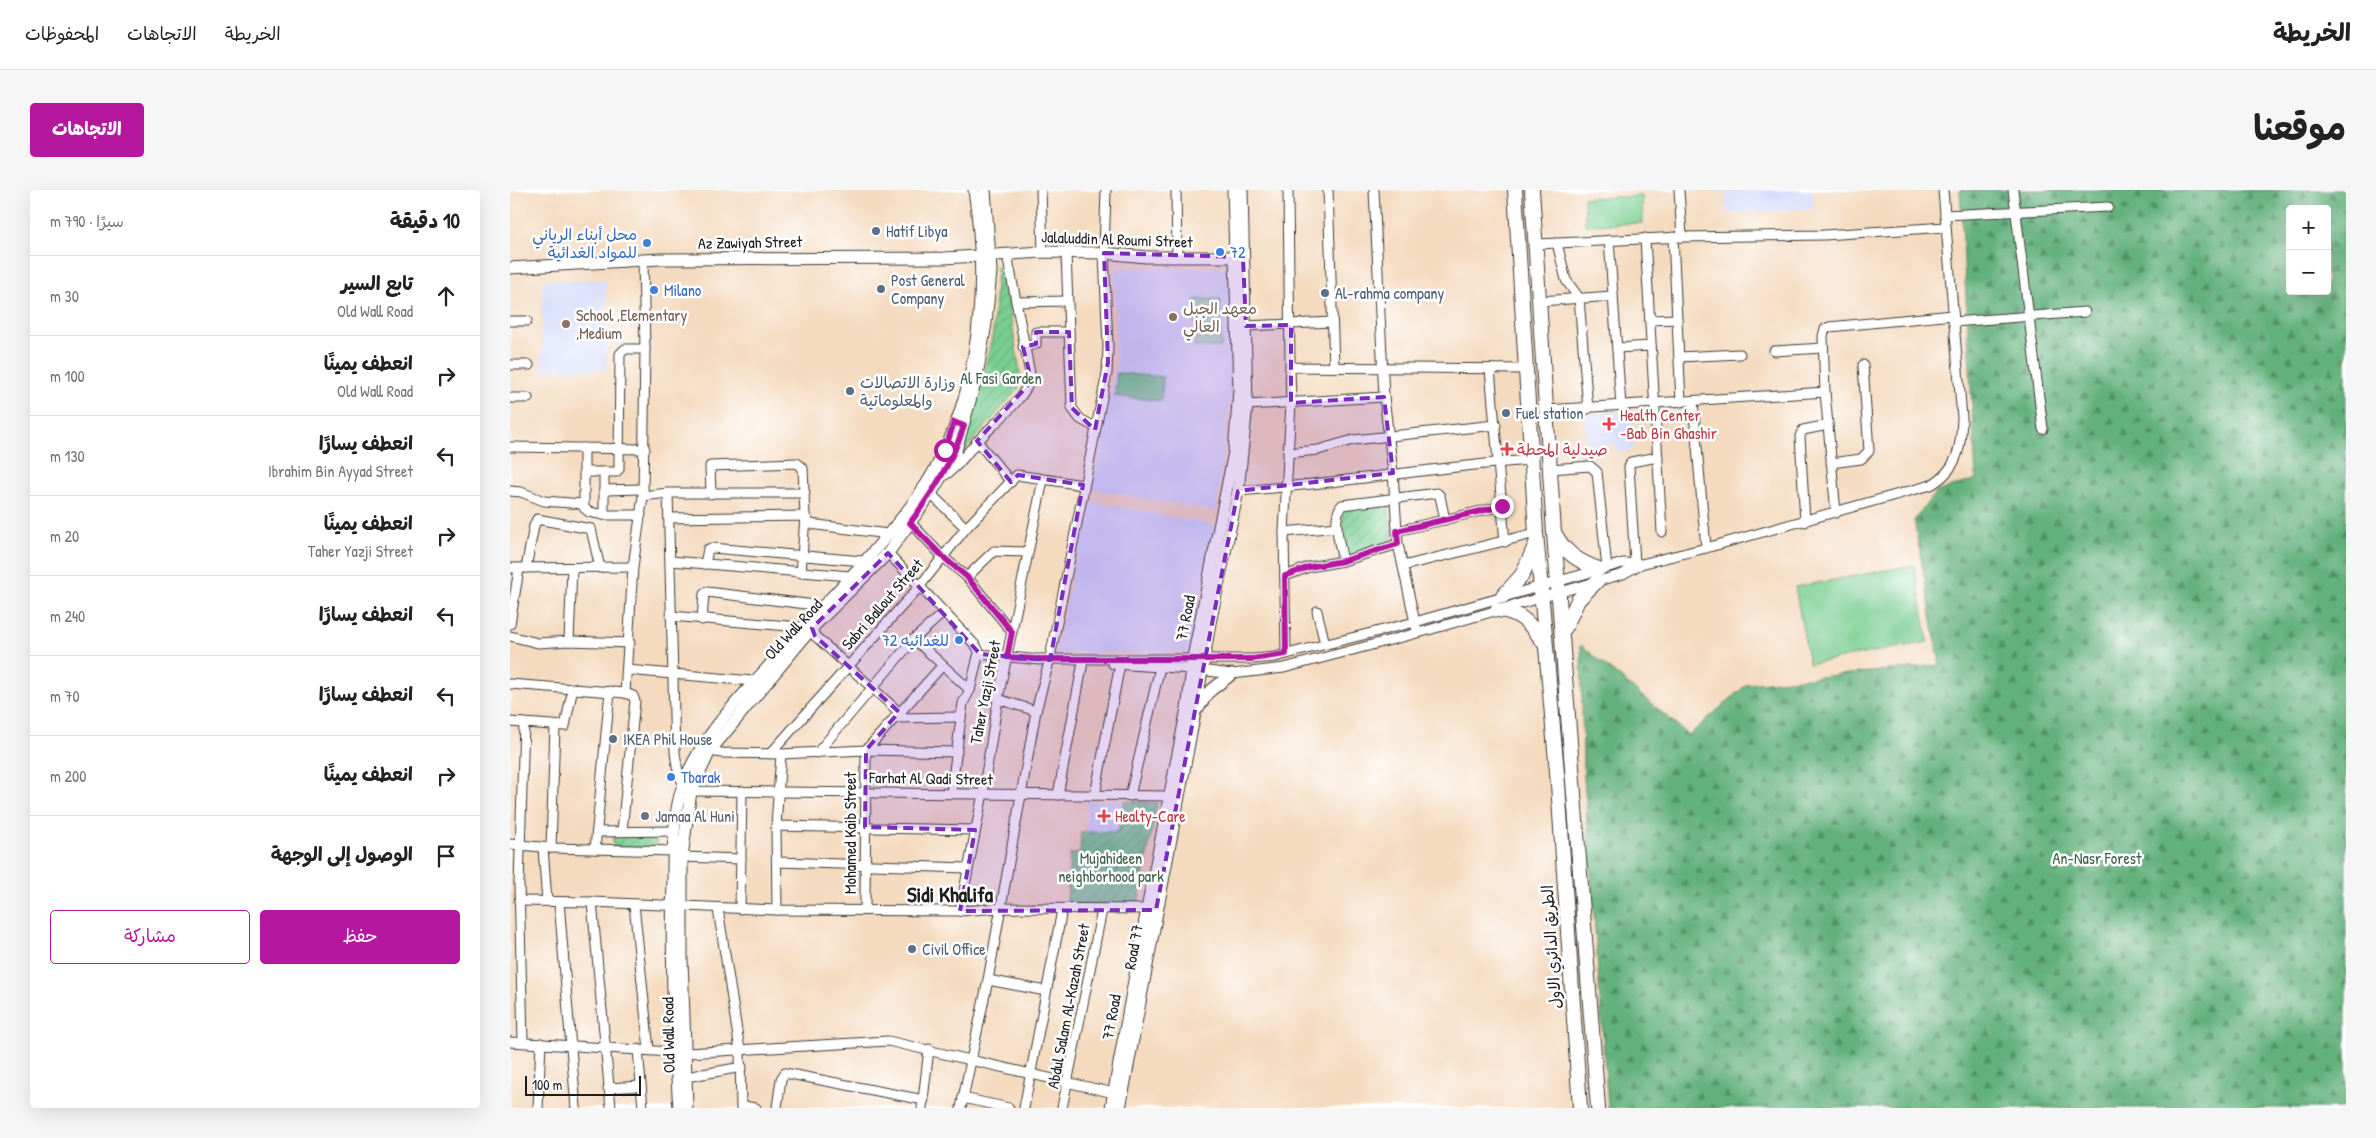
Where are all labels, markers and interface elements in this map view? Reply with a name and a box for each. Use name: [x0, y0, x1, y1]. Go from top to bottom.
text: الخريطة: [2273, 16, 2351, 48]
text: المحفوظات: [25, 21, 99, 46]
text: الاتجاهات: [127, 21, 197, 46]
text: الخريطة: [225, 21, 281, 46]
button: الاتجاهات: [30, 103, 144, 157]
text: موقعنا: [2253, 104, 2346, 151]
map controls: [2286, 205, 2331, 295]
button: +: [2286, 205, 2331, 250]
text: 10 دقيقة: [390, 206, 460, 235]
text: سيرًا · 790 m: [50, 210, 124, 232]
place label: Hatif Libya: [886, 220, 947, 242]
place label: محل أبناء الرياني للمواد الغدائية: [532, 223, 637, 263]
marker: Hatif Libya: [870, 225, 882, 237]
street label: Jalaluddin Al Roumi Street: [1041, 225, 1194, 253]
street label: Az Zawiyah Street: [698, 230, 803, 254]
marker: محل أبناء الرياني للمواد الغدائية: [641, 237, 653, 249]
place label: 72: [1230, 241, 1246, 263]
marker: 72: [1214, 246, 1226, 258]
button: −: [2286, 250, 2331, 295]
place label: Post General Company: [891, 269, 966, 309]
text: تابع السير: [341, 270, 413, 296]
place label: Milano: [664, 279, 702, 301]
icon: ahead: [432, 282, 460, 310]
place label: Al-rahma company: [1335, 282, 1444, 304]
marker: Post General Company: [875, 283, 887, 295]
marker: Milano: [648, 284, 660, 296]
text: 30 m: [50, 285, 79, 307]
marker: Al-rahma company: [1319, 287, 1331, 299]
place label: معهد الجبل العالي: [1183, 297, 1257, 341]
text: Old Wall Road: [337, 300, 413, 322]
place label: School ,Elementary ,Medium: [576, 304, 687, 344]
marker: معهد الجبل العالي: [1167, 311, 1179, 323]
marker: School ,Elementary ,Medium: [560, 318, 572, 330]
text: انعطف يمينًا: [324, 350, 413, 376]
icon: right: [432, 362, 460, 390]
text: 100 m: [50, 365, 85, 387]
park label: Al Fasi Garden: [960, 367, 1042, 389]
place label: وزارة الاتصالات والمعلوماتية: [860, 371, 956, 411]
text: Old Wall Road: [337, 380, 413, 402]
marker: وزارة الاتصالات والمعلوماتية: [844, 385, 856, 397]
place label: Fuel station: [1515, 402, 1583, 424]
place label: Health Center -Bab Bin Ghashir: [1620, 404, 1717, 444]
marker: Fuel station: [1500, 407, 1512, 419]
marker: Health Center -Bab Bin Ghashir: [1602, 417, 1616, 431]
text: انعطف يسارًا: [319, 430, 413, 456]
place label: صيدلية المحطة: [1517, 438, 1608, 460]
route start: [934, 439, 957, 462]
icon: left: [432, 442, 460, 470]
marker: صيدلية المحطة: [1501, 443, 1513, 455]
text: 130 m: [50, 445, 85, 467]
text: Ibrahim Bin Ayyad Street: [268, 460, 413, 482]
route end: [1491, 495, 1514, 518]
text: انعطف يمينًا: [324, 510, 413, 536]
icon: right: [432, 522, 460, 550]
text: 20 m: [50, 525, 79, 547]
text: Taher Yazji Street: [308, 540, 413, 562]
street label: Sabri Ballout Street: [836, 553, 928, 654]
street label: 77 Road: [1170, 593, 1200, 643]
street label: Old Wall Road: [759, 594, 827, 664]
text: انعطف يسارًا: [319, 601, 413, 627]
icon: left: [432, 602, 460, 630]
text: 240 m: [50, 605, 85, 627]
place label: 72 للغدائيه: [882, 629, 949, 651]
marker: 72 للغدائيه: [953, 634, 965, 646]
street label: Taher Yazji Street: [964, 638, 1006, 746]
text: انعطف يسارًا: [319, 681, 413, 707]
icon: left: [432, 682, 460, 710]
text: 70 m: [50, 685, 80, 707]
place label: IKEA Phil House: [623, 728, 713, 750]
marker: IKEA Phil House: [607, 733, 619, 745]
text: انعطف يمينًا: [324, 761, 413, 787]
icon: right: [432, 762, 460, 790]
text: 200 m: [50, 765, 86, 787]
place label: Tbarak: [681, 766, 721, 788]
street label: Farhat Al Qadi Street: [868, 766, 994, 790]
marker: Tbarak: [665, 771, 677, 783]
street label: Mohamed Kaib Street: [839, 772, 861, 894]
place label: Jamaa Al Huni: [655, 805, 735, 827]
place label: Healty-Care: [1115, 805, 1186, 827]
marker: Healty-Care: [1097, 809, 1111, 823]
marker: Jamaa Al Huni: [639, 810, 651, 822]
text: الوصول إلى الوجهة: [271, 841, 413, 867]
icon: arrive: [432, 842, 460, 870]
park label: Mujahideen neighborhood park: [1058, 847, 1164, 887]
park label: An-Nasr Forest: [2053, 847, 2142, 869]
district label: Sidi Khalifa: [907, 880, 994, 909]
street label: الطريق الدائري الاول: [1536, 884, 1567, 1010]
button: مشاركة: [50, 910, 250, 964]
button: حفظ: [260, 910, 460, 964]
street label: Abdul Salam Al-Kazah Street: [1041, 921, 1095, 1090]
street label: Road 77: [1118, 922, 1148, 971]
place label: Civil Office: [922, 938, 986, 960]
marker: Civil Office: [906, 943, 918, 955]
street label: 77 Road: [1096, 993, 1126, 1041]
street label: Old Wall Road: [656, 997, 680, 1073]
scale bar: [525, 1073, 641, 1096]
text: 100 m: [532, 1075, 562, 1094]

